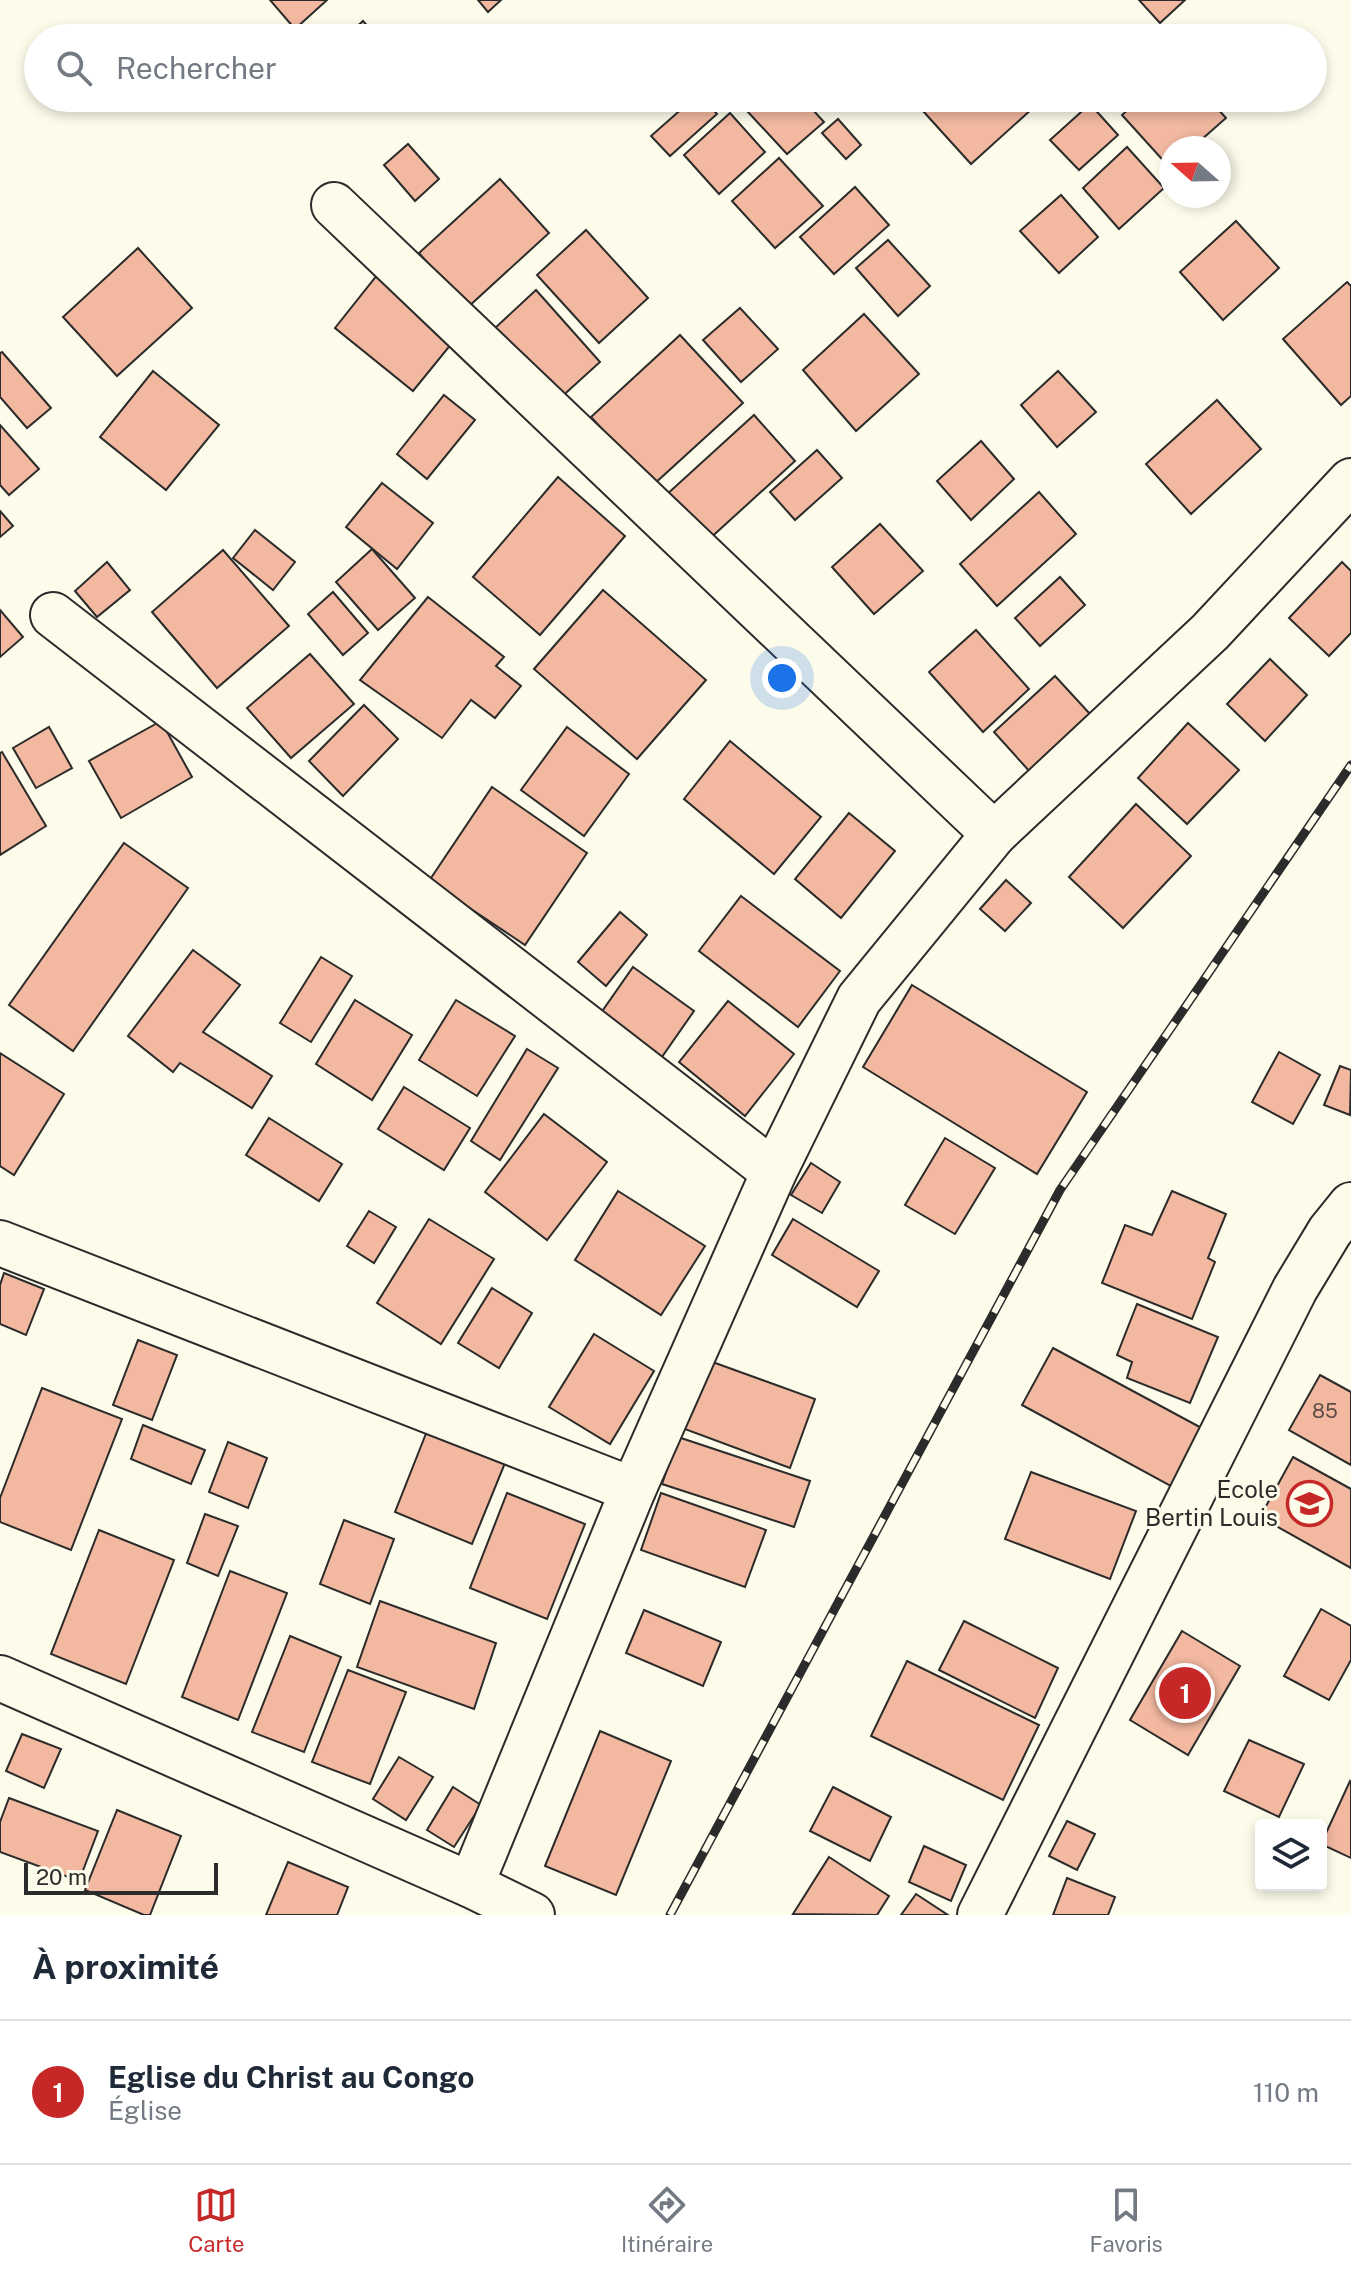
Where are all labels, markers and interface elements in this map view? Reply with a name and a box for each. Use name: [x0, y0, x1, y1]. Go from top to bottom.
search box: [24, 24, 1327, 112]
icon: search: [52, 46, 96, 90]
text: Rechercher: [116, 50, 277, 86]
north arrow: [1159, 136, 1231, 208]
your location: [762, 658, 802, 698]
house number: 85: [1312, 1399, 1338, 1423]
place label: Ecole Bertin Louis: [1145, 1475, 1278, 1531]
school or university icon: Ecole Bertin Louis: [1285, 1479, 1333, 1527]
pin: 1: [1159, 1663, 1211, 1723]
map controls: [1255, 1819, 1327, 1891]
button: layers: [1255, 1819, 1327, 1891]
scale bar: [24, 1859, 218, 1895]
text: 20 m: [36, 1864, 87, 1890]
text: À proximité: [32, 1947, 219, 1987]
text: Eglise du Christ au Congo: [108, 2059, 474, 2095]
text: 1: [52, 2077, 64, 2108]
text: 110 m: [1253, 2077, 1319, 2108]
text: Église: [108, 2095, 182, 2126]
tab: Carte: [188, 2183, 244, 2257]
tab: Itinéraire: [621, 2183, 713, 2257]
tab: Favoris: [1090, 2183, 1163, 2257]

